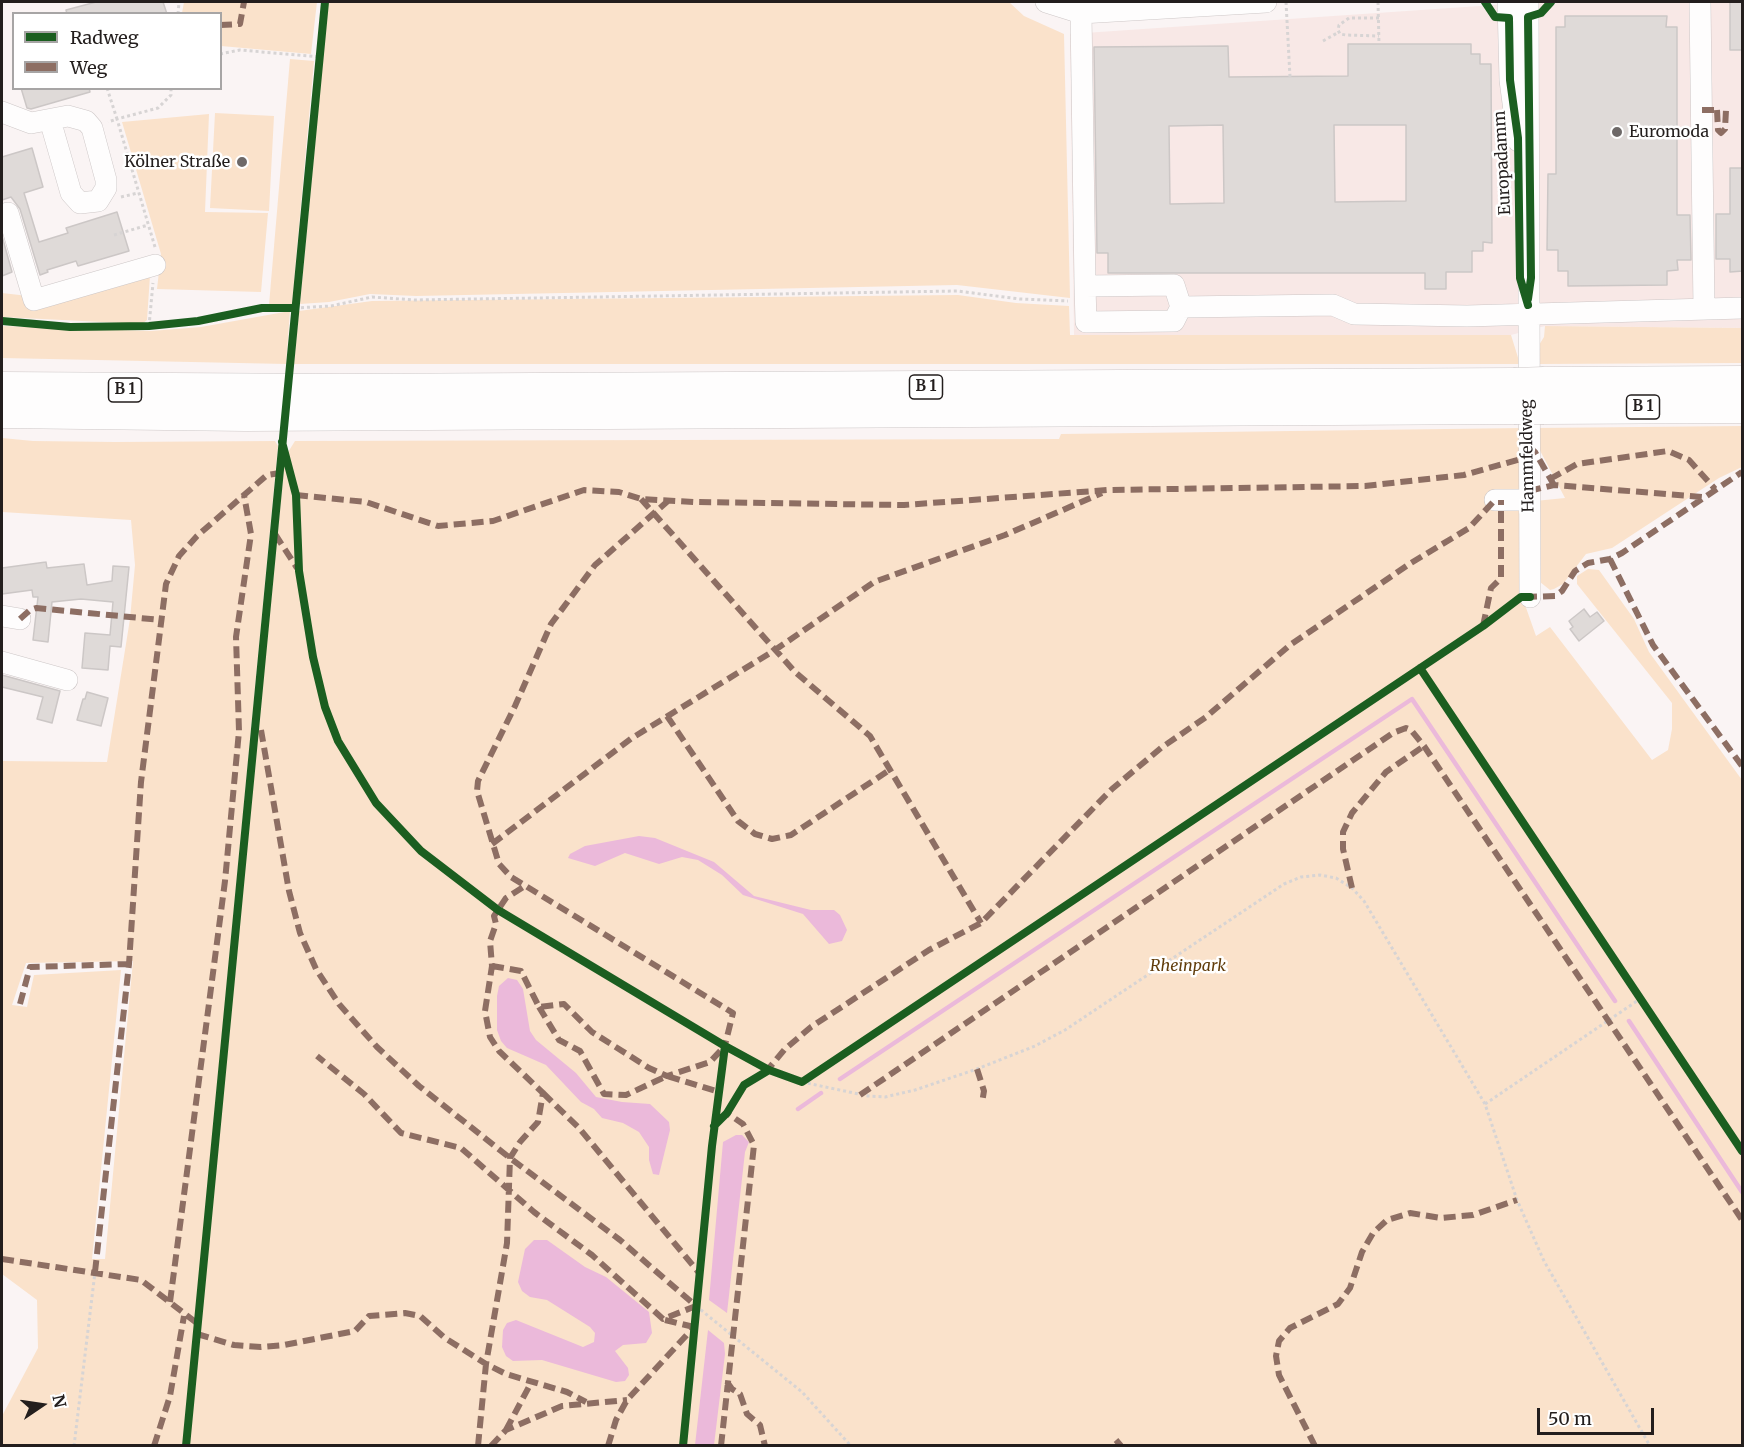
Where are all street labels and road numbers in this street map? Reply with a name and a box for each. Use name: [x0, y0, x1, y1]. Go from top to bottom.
street label: Europadamm: [1491, 110, 1515, 216]
road number: B 1: [910, 375, 942, 399]
road number: B 1: [108, 378, 142, 402]
road number: B 1: [1626, 395, 1660, 419]
street label: Hammfeldweg: [1517, 399, 1539, 513]

